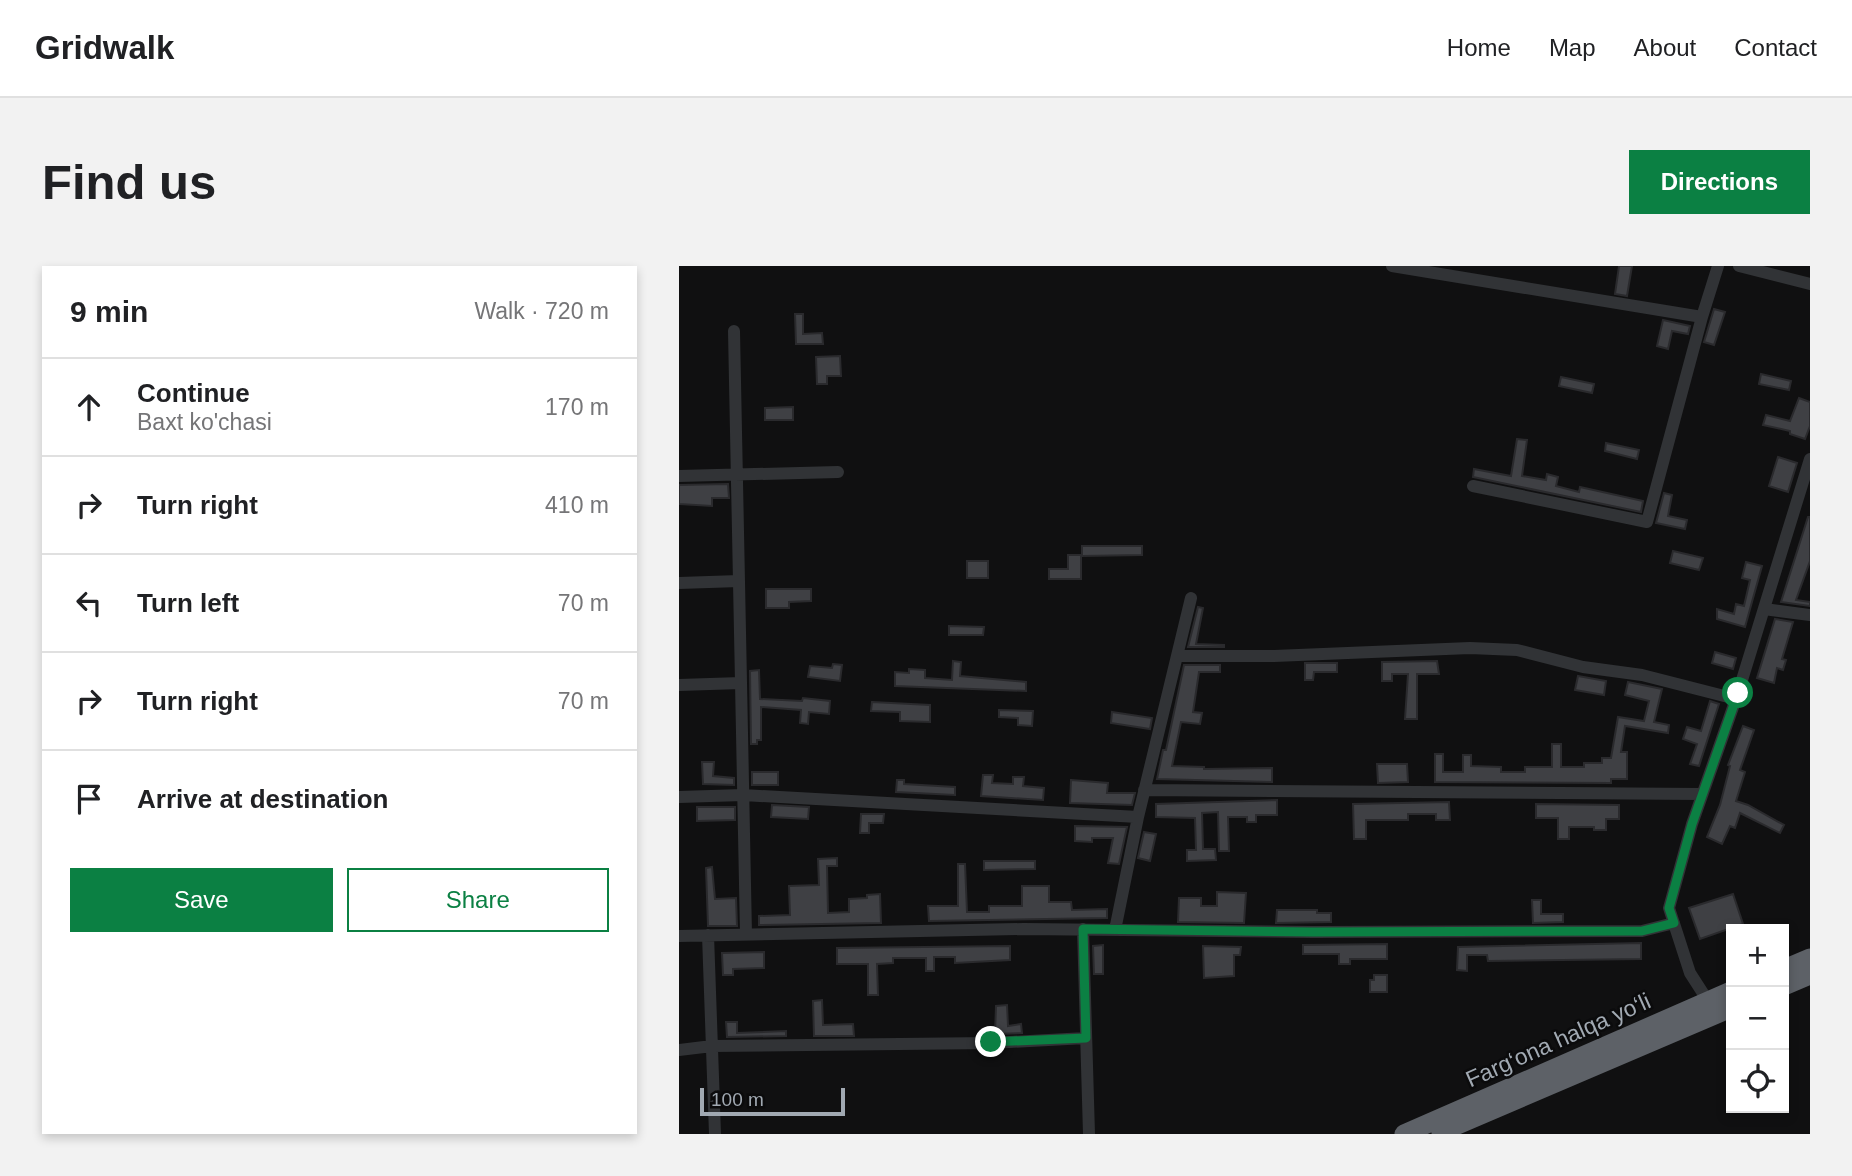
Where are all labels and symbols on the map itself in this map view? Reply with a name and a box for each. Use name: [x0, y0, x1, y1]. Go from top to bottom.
route start: [1722, 677, 1753, 708]
street label: Farg‘ona halqa yo‘li: [1462, 988, 1654, 1092]
route end: [975, 1026, 1006, 1057]
scale bar: [700, 1085, 845, 1117]

